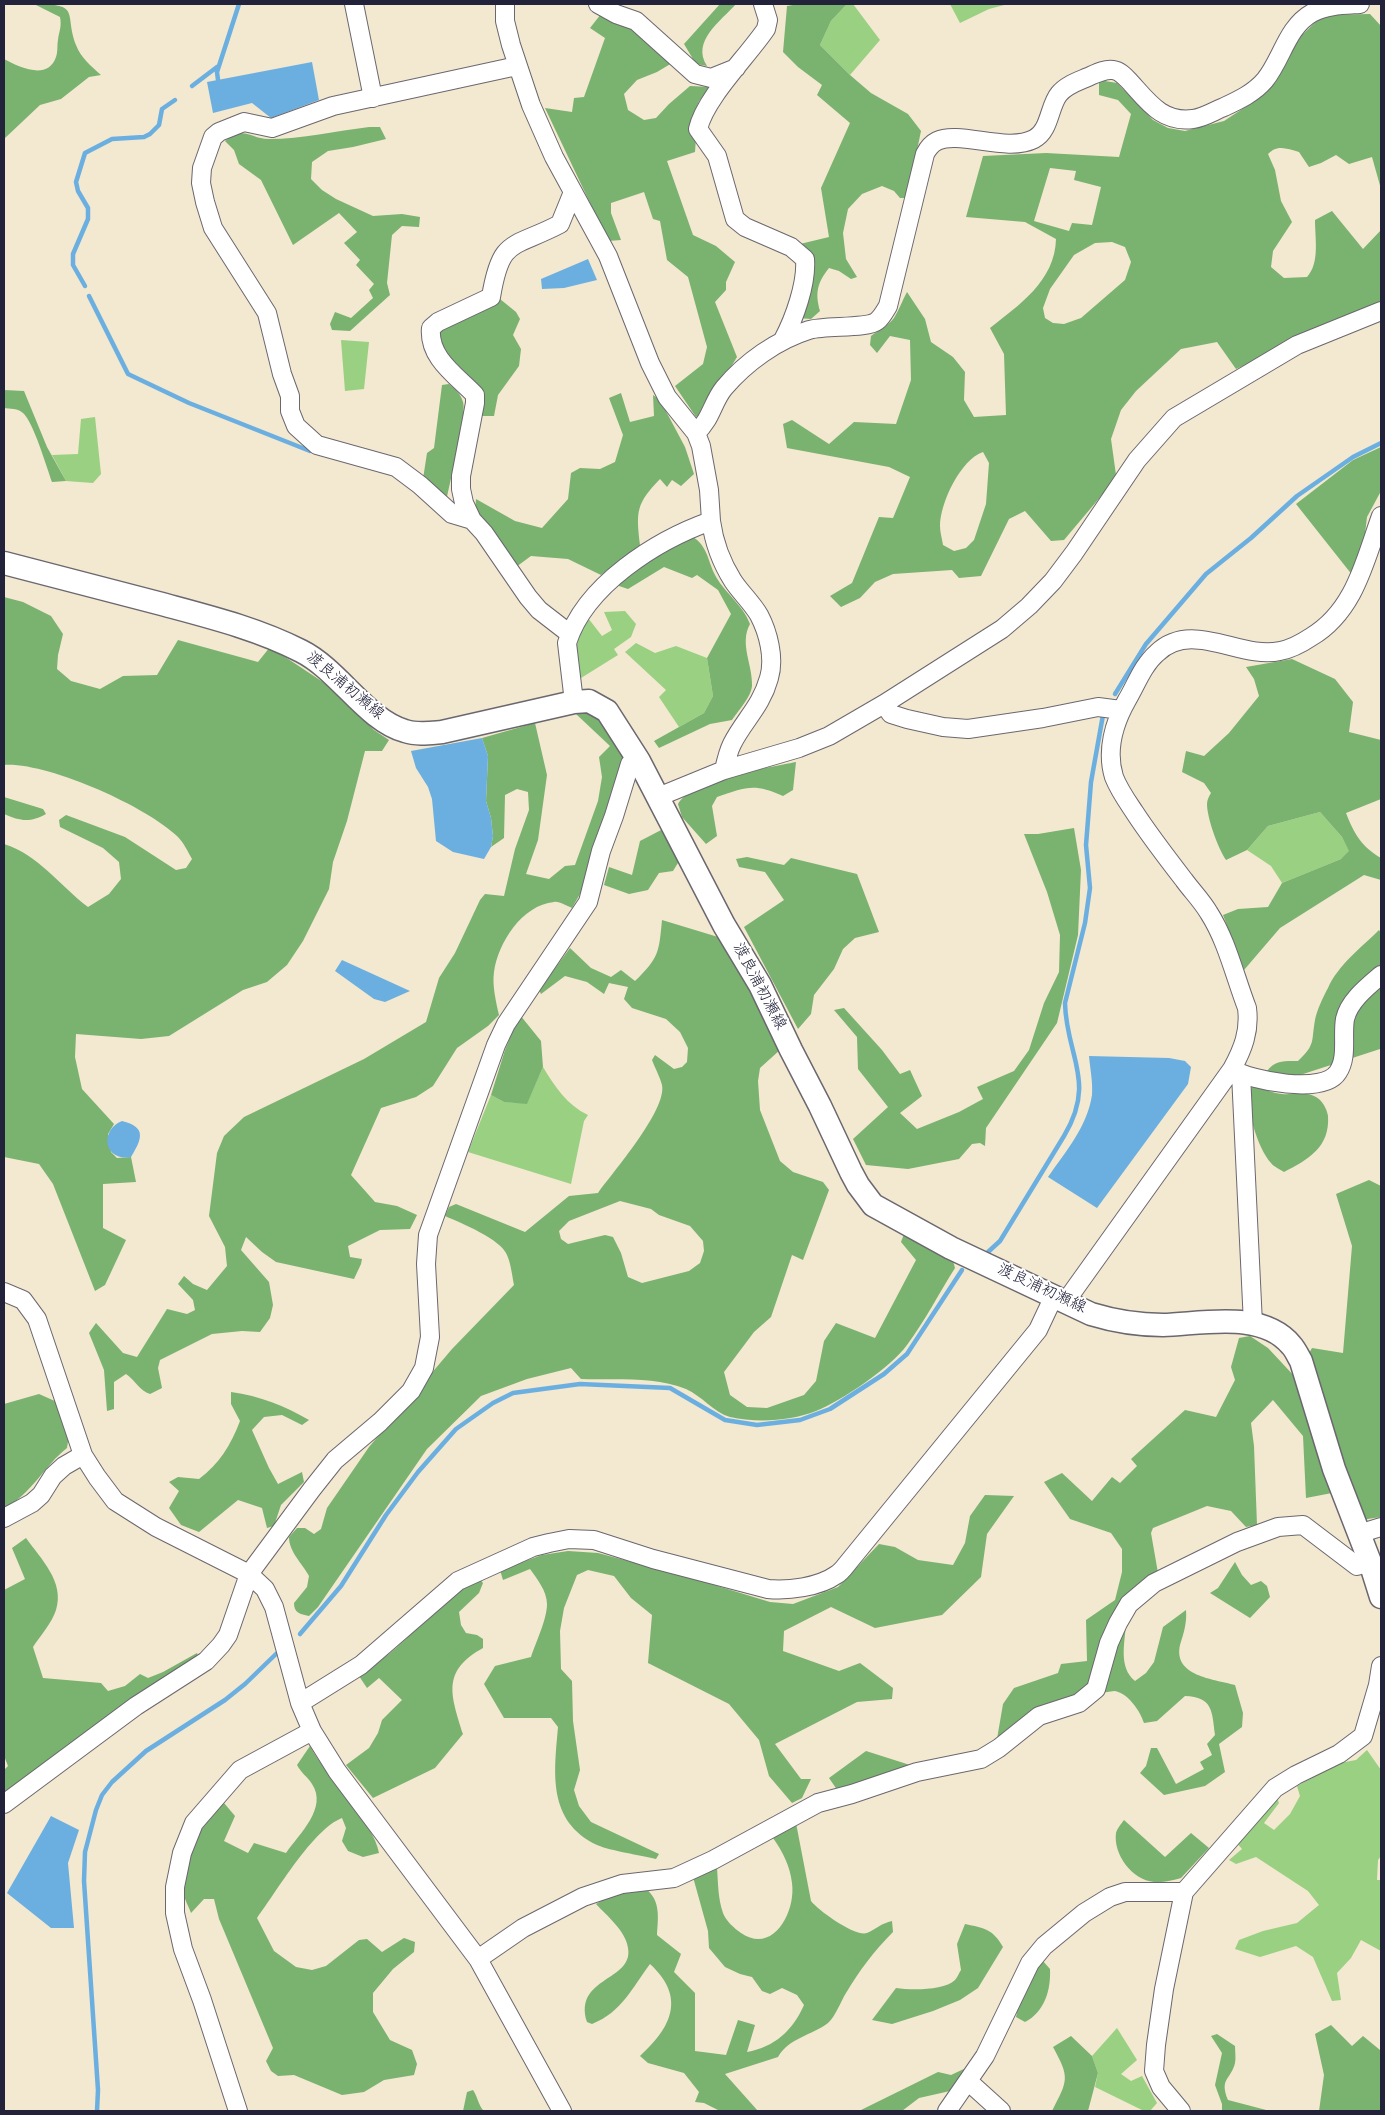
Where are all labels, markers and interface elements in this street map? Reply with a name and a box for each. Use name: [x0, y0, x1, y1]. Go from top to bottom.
street label: 渡良浦初瀬線: [301, 649, 387, 725]
street label: 渡良浦初瀬線: [727, 940, 789, 1034]
street label: 渡良浦初瀬線: [993, 1261, 1089, 1319]

